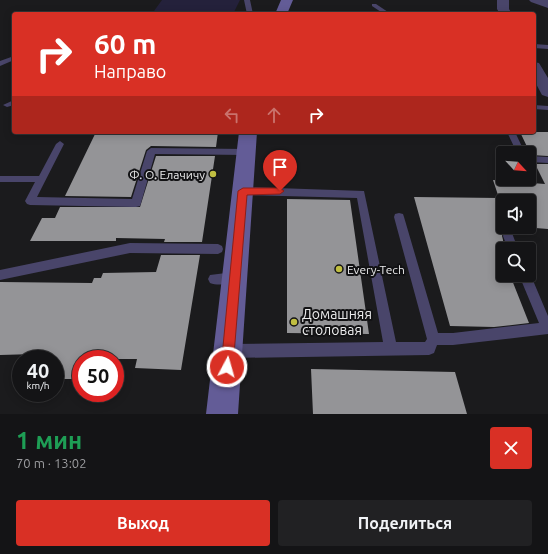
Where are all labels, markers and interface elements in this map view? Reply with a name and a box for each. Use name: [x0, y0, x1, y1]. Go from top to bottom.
icon: right: [28, 28, 80, 80]
text: 60 m: [94, 28, 156, 59]
text: Направо: [94, 61, 166, 81]
icon: left: [221, 104, 243, 126]
icon: ahead: [263, 104, 285, 126]
icon: right: [305, 104, 327, 126]
north arrow: [496, 146, 536, 186]
map controls: [496, 146, 536, 282]
pin: [263, 150, 297, 191]
icon: arrive: [269, 156, 291, 178]
place label: Ф. О. Елачичу: [129, 168, 205, 181]
marker: Ф. О. Елачичу: [208, 169, 218, 179]
button: sound: [496, 194, 536, 234]
button: search: [496, 242, 536, 282]
place label: Every-Tech: [347, 263, 405, 276]
marker: Every-Tech: [334, 264, 344, 274]
place label: Домашняя столовая: [302, 306, 372, 338]
marker: Домашняя столовая: [289, 317, 299, 327]
position arrow: [206, 346, 248, 388]
speed limit sign: 50: [72, 350, 124, 402]
text: 40: [27, 359, 49, 382]
text: km/h: [26, 380, 50, 391]
text: 1 мин: [16, 427, 82, 454]
button: close: [490, 427, 532, 469]
text: 70 m · 13:02: [16, 456, 87, 470]
button: Выход: [16, 500, 270, 546]
button: Поделиться: [278, 500, 532, 546]

